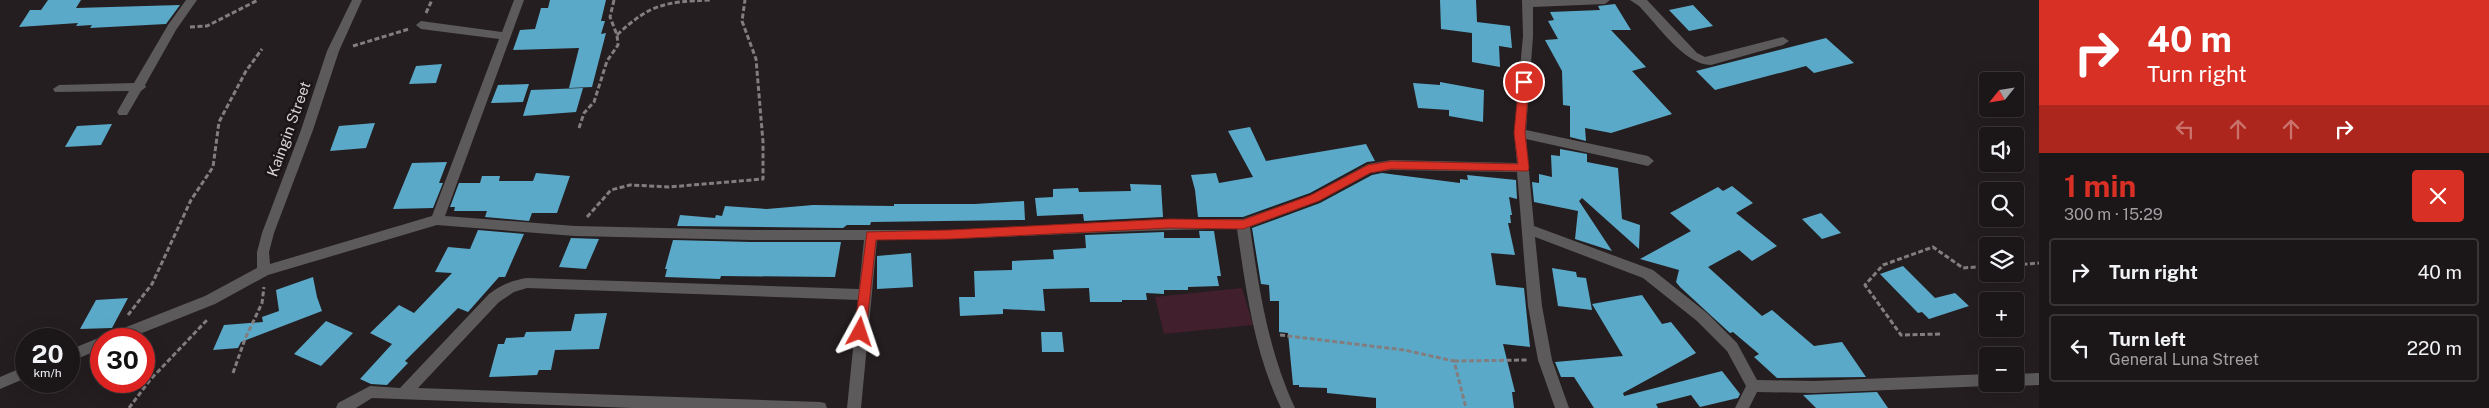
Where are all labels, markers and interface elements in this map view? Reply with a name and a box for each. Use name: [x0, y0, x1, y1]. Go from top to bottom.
text: 40 m: [2147, 19, 2232, 60]
icon: right: [2064, 20, 2129, 85]
pin: [1503, 61, 1545, 103]
text: Turn right: [2147, 61, 2247, 87]
icon: arrive: [1510, 68, 1538, 96]
north arrow: [1979, 72, 2024, 118]
map controls: [1979, 72, 2024, 392]
street label: Kaingin Street: [263, 79, 314, 179]
icon: left: [2171, 115, 2199, 143]
icon: ahead: [2224, 115, 2252, 143]
icon: ahead: [2277, 115, 2305, 143]
icon: right: [2330, 115, 2358, 143]
button: sound: [1979, 127, 2024, 172]
text: 1 min: [2064, 168, 2136, 204]
button: close: [2412, 170, 2464, 222]
button: search: [1979, 182, 2024, 227]
text: 300 m · 15:29: [2064, 205, 2163, 224]
button: layers: [1979, 237, 2024, 282]
icon: right: [2066, 258, 2094, 286]
text: Turn right: [2109, 261, 2198, 283]
text: 40 m: [2417, 261, 2462, 283]
button: +: [1979, 292, 2024, 337]
position arrow: [833, 305, 885, 357]
speed limit sign: 30: [90, 328, 155, 393]
text: Turn left: [2109, 328, 2186, 350]
icon: left: [2066, 334, 2094, 362]
text: 220 m: [2407, 337, 2462, 359]
text: 20: [32, 339, 64, 369]
button: −: [1979, 347, 2024, 392]
text: General Luna Street: [2109, 350, 2259, 369]
text: km/h: [33, 366, 62, 380]

